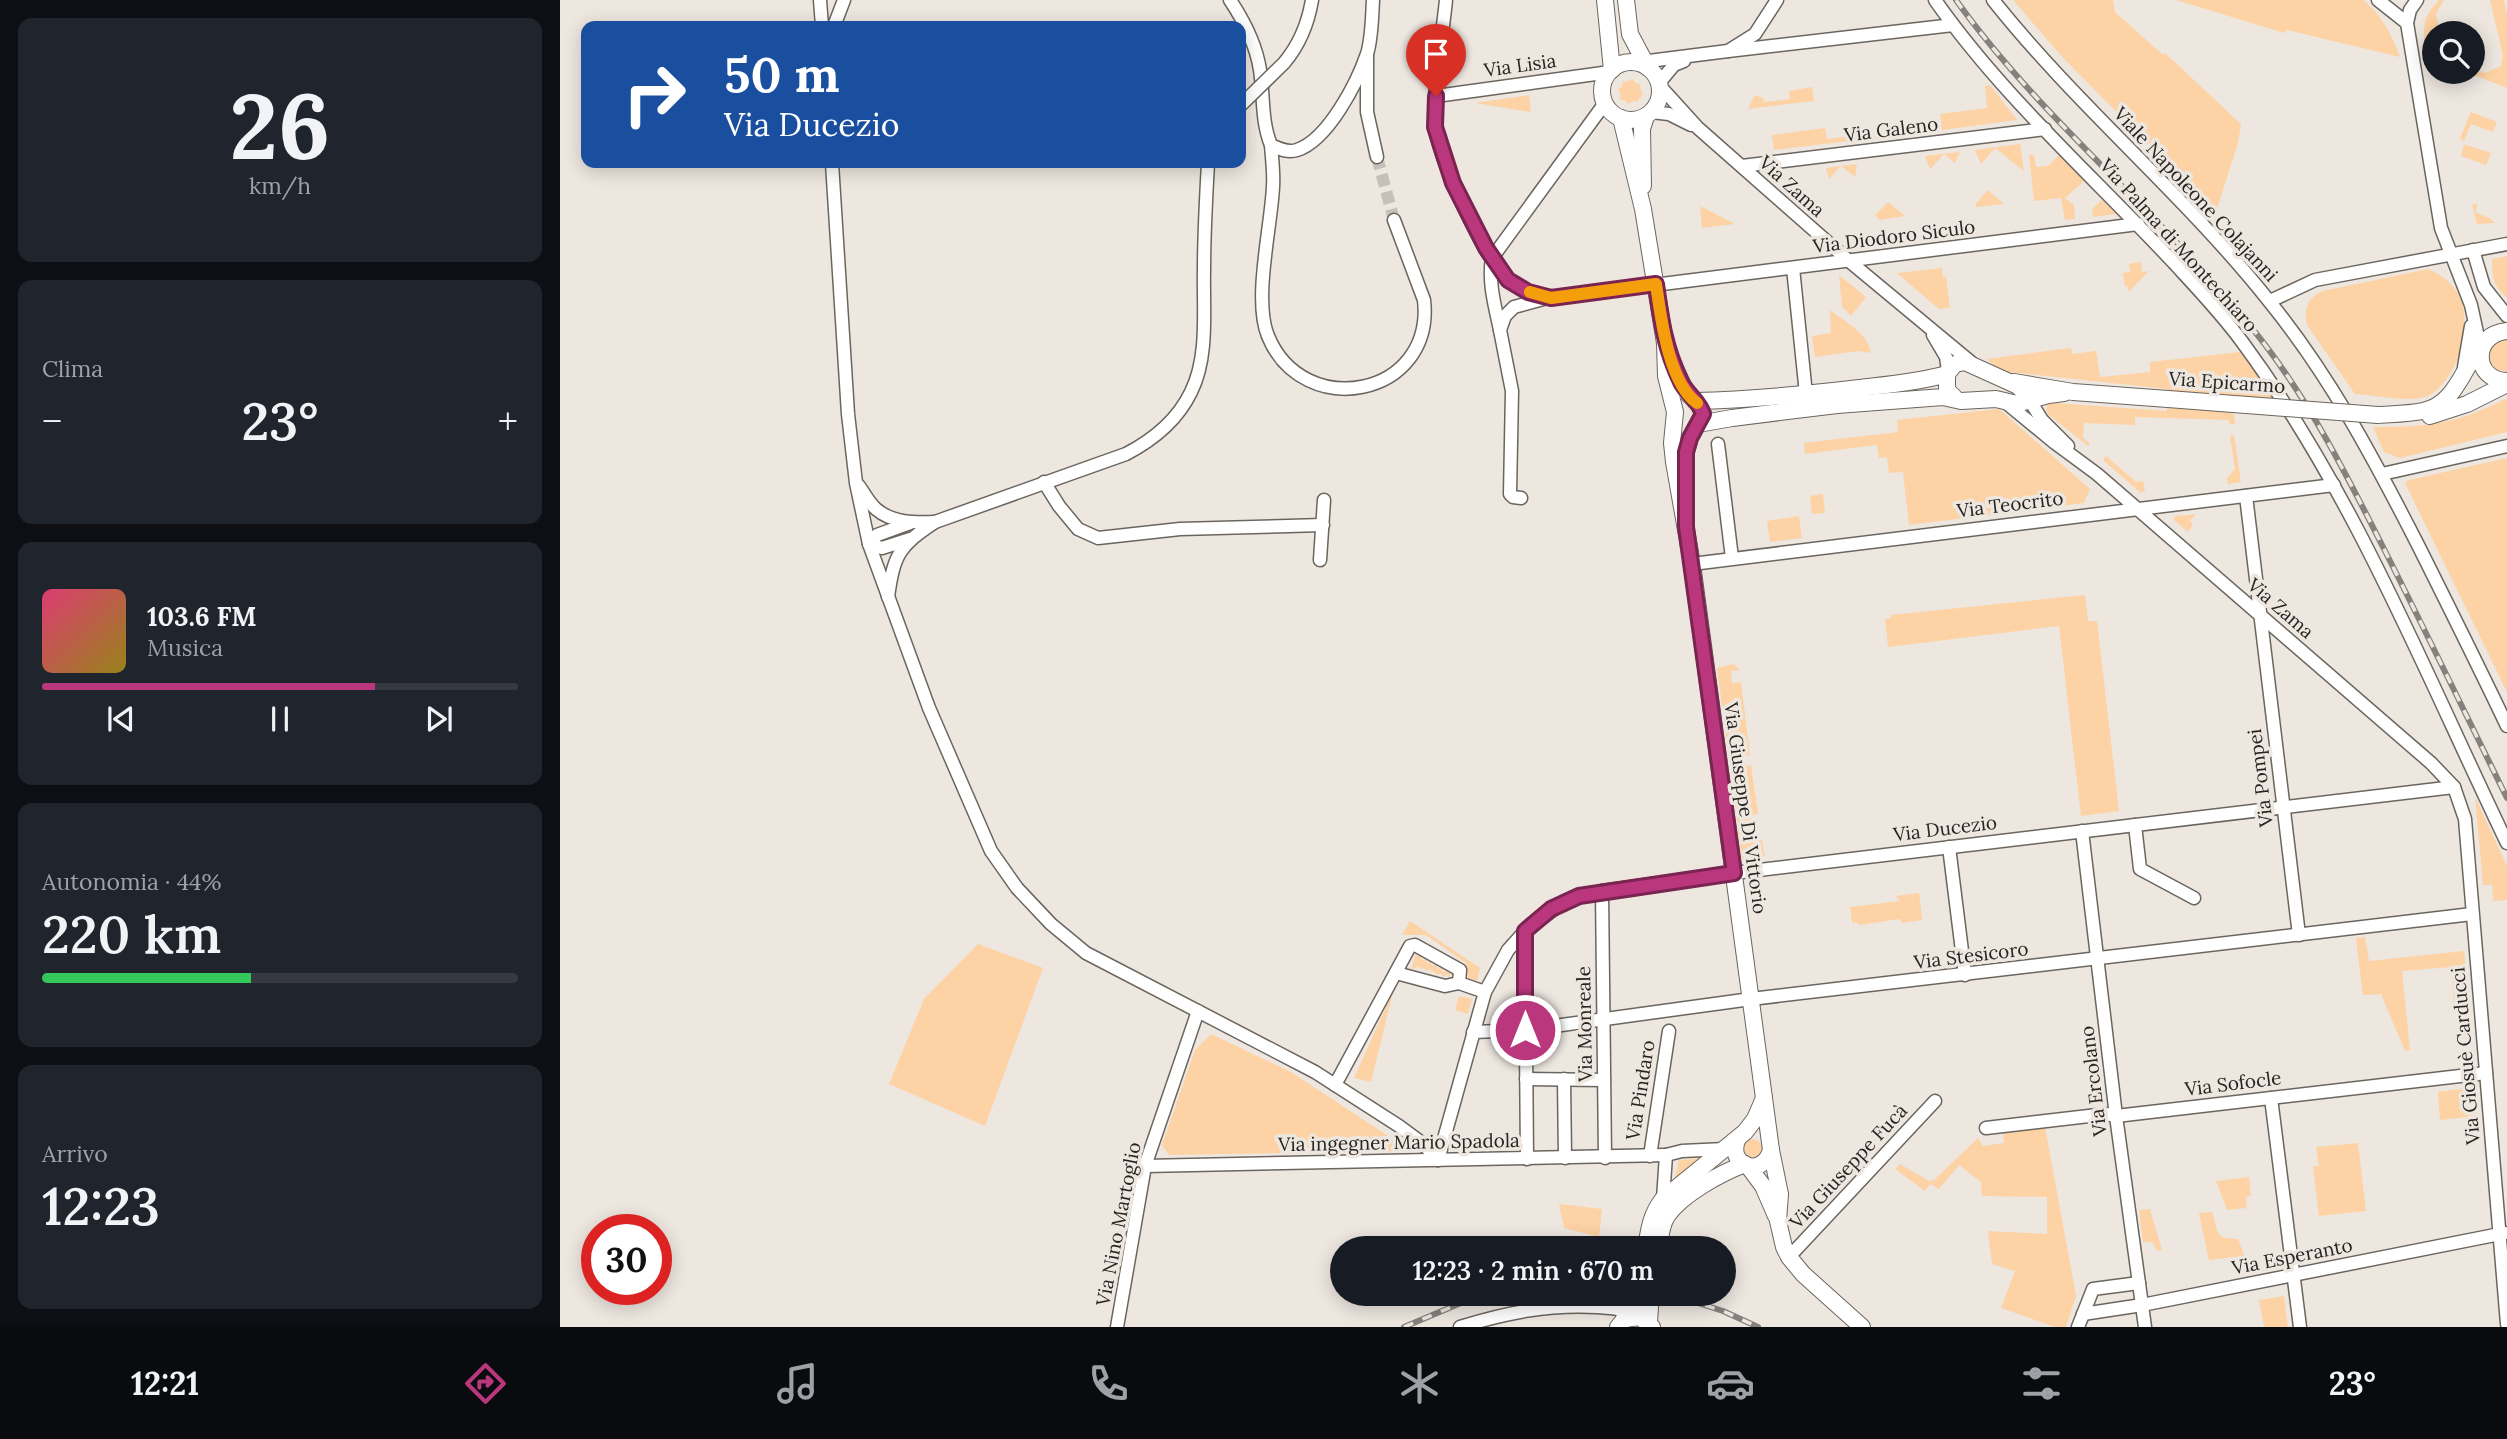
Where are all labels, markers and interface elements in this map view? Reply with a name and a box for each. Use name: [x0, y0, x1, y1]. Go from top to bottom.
map controls: [2422, 21, 2485, 84]
button: search: [2422, 21, 2485, 84]
pin: [1406, 24, 1466, 96]
icon: arrive: [1417, 35, 1455, 73]
text: 50 m: [724, 43, 840, 105]
street label: Via Lisia: [1481, 48, 1558, 82]
icon: right: [609, 49, 700, 140]
text: 26: [230, 67, 330, 184]
street label: Viale Napoleone Colajanni: [2108, 101, 2283, 286]
text: Via Ducezio: [724, 104, 900, 145]
street label: Via Galeno: [1842, 111, 1939, 147]
street label: Via Zama: [1753, 149, 1830, 222]
street label: Via Palma di Montechiaro: [2094, 153, 2263, 337]
text: km/h: [249, 171, 311, 200]
street label: Via Diodoro Siculo: [1811, 214, 1977, 258]
text: Clima: [42, 354, 103, 383]
street label: Via Epicarmo: [2167, 366, 2286, 398]
text: 23°: [242, 388, 318, 454]
text: −: [42, 397, 62, 445]
text: +: [498, 397, 518, 445]
street label: Via Teocrito: [1954, 486, 2065, 523]
street label: Via Zama: [2242, 572, 2319, 644]
text: 103.6 FM: [147, 600, 257, 633]
text: Musica: [147, 633, 223, 662]
icon: previous: [102, 700, 140, 738]
icon: pause: [261, 700, 299, 738]
icon: next: [420, 700, 458, 738]
street label: Via Giuseppe Di Vittorio: [1719, 700, 1773, 915]
street label: Via Pompei: [2242, 728, 2278, 829]
street label: Via Ducezio: [1891, 810, 1998, 846]
text: Autonomia · 44%: [42, 867, 222, 896]
text: 220 km: [42, 901, 221, 967]
street label: Via Stesicoro: [1911, 936, 2030, 974]
street label: Via Monreale: [1571, 966, 1597, 1083]
street label: Via Giosuè Carducci: [2445, 966, 2485, 1147]
position arrow: [1488, 993, 1562, 1067]
street label: Via Ercolano: [2074, 1024, 2112, 1139]
street label: Via Pindaro: [1620, 1038, 1660, 1143]
street label: Via Sofocle: [2182, 1065, 2283, 1101]
street label: Via Giuseppe Fucà: [1783, 1098, 1912, 1234]
street label: Via ingegner Mario Spadola: [1277, 1128, 1520, 1156]
text: Arrivo: [42, 1139, 108, 1168]
street label: Via Nino Martoglio: [1090, 1140, 1146, 1309]
text: 12:23: [42, 1173, 160, 1239]
speed limit sign: 30: [581, 1214, 672, 1305]
street label: Via Esperanto: [2229, 1233, 2354, 1280]
text: 12:23 · 2 min · 670 m: [1412, 1254, 1654, 1287]
icon: directions: [461, 1359, 510, 1408]
icon: music: [773, 1359, 822, 1408]
icon: phone: [1084, 1359, 1133, 1408]
icon: climate: [1395, 1359, 1444, 1408]
icon: car: [1706, 1359, 1755, 1408]
icon: filters: [2017, 1359, 2066, 1408]
text: 12:21: [131, 1363, 199, 1404]
text: 23°: [2329, 1363, 2376, 1404]

